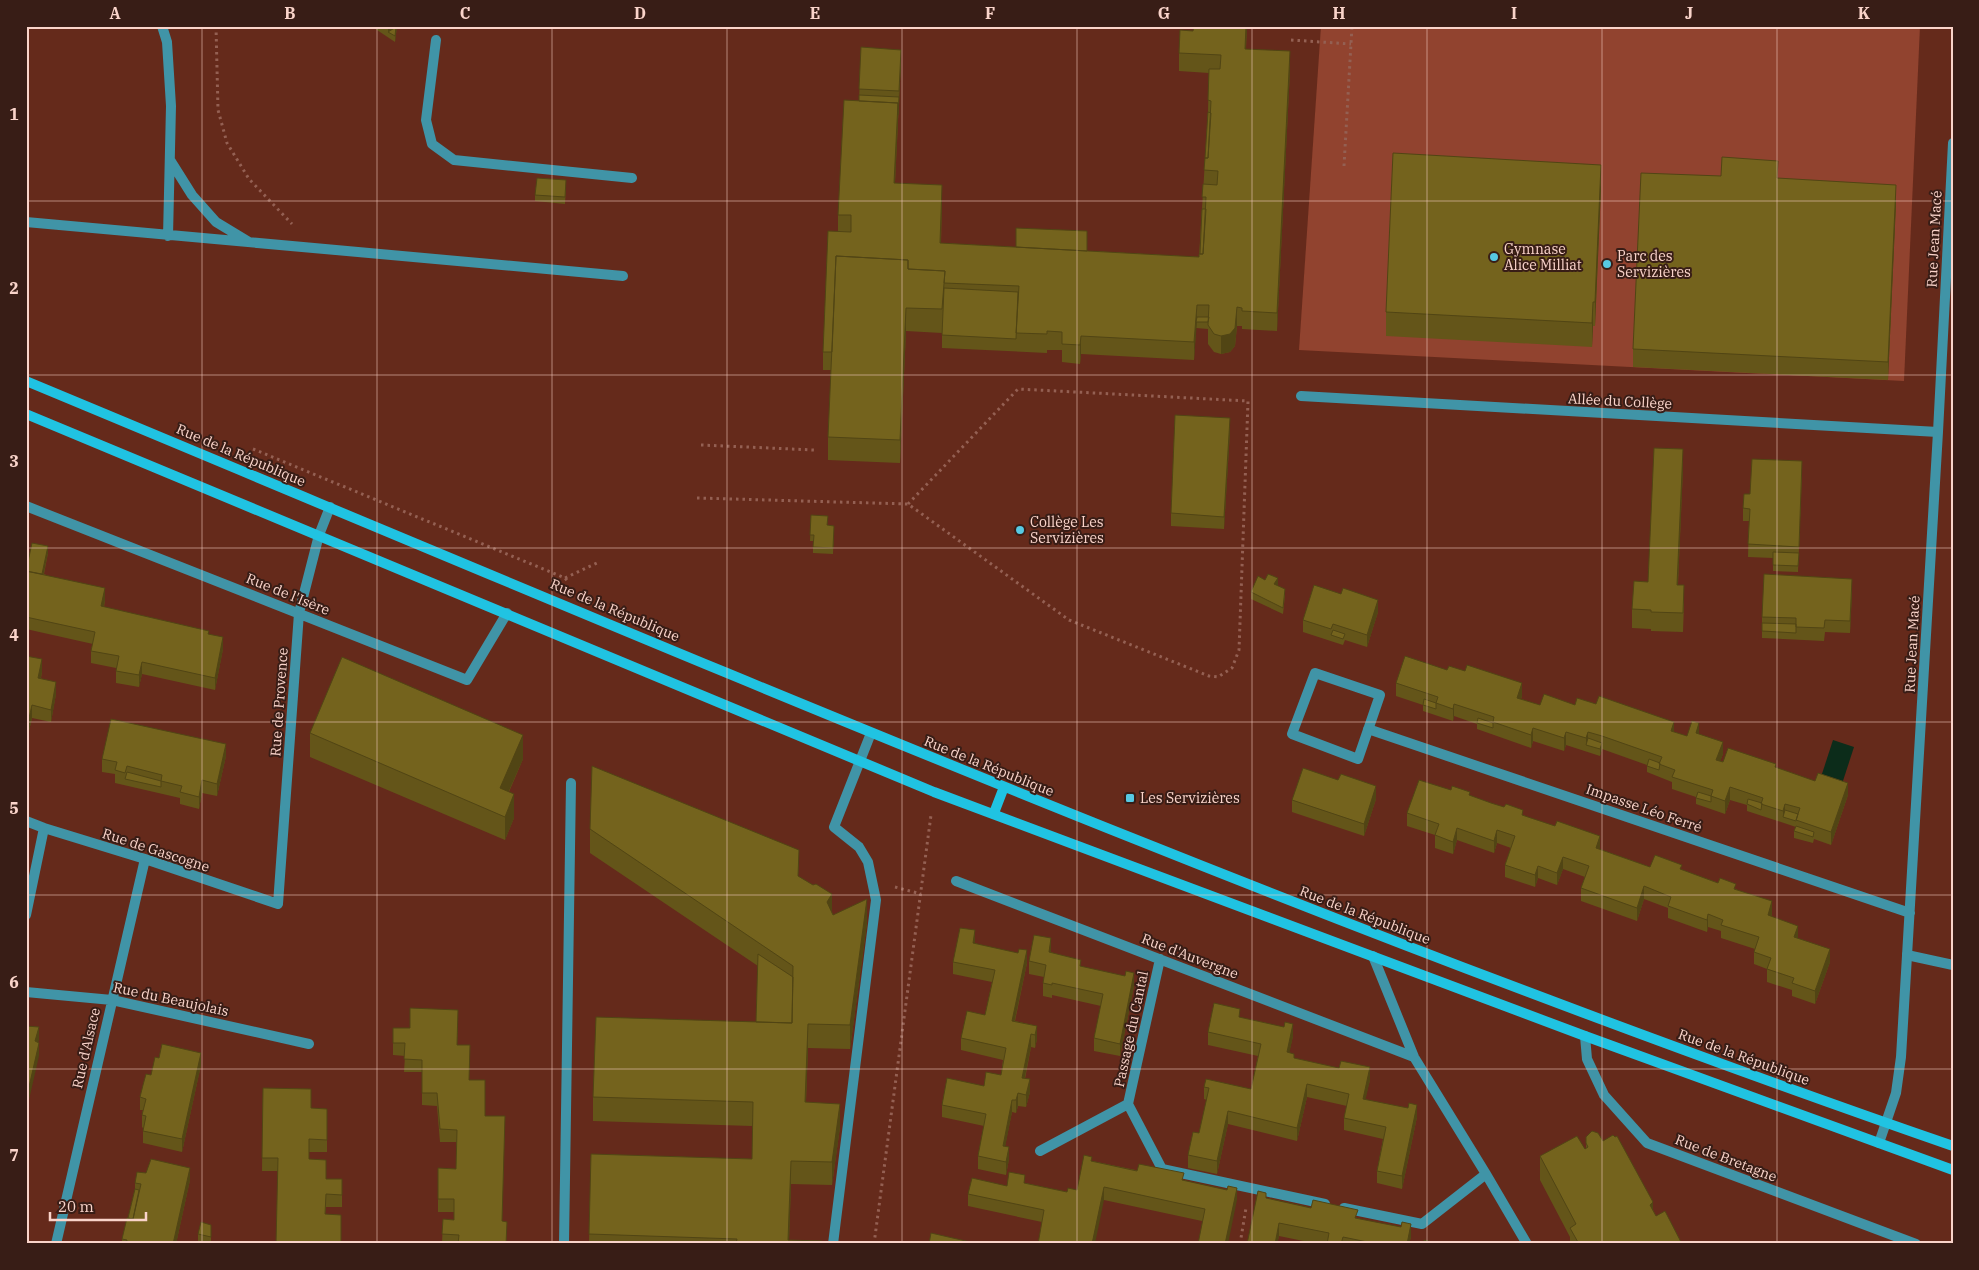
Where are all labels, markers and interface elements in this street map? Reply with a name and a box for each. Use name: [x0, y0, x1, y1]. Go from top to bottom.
text: A: [109, 3, 121, 23]
text: B: [284, 3, 296, 23]
text: C: [460, 3, 470, 23]
text: D: [634, 3, 646, 23]
text: E: [810, 3, 820, 23]
text: F: [985, 3, 995, 23]
text: G: [1158, 3, 1170, 23]
text: H: [1333, 3, 1346, 23]
text: I: [1511, 3, 1517, 23]
text: J: [1685, 3, 1693, 23]
text: K: [1858, 3, 1871, 23]
text: 1: [9, 104, 19, 124]
street label: Rue Jean Macé: [1922, 190, 1946, 288]
place label: Gymnase Alice Milliat: [1504, 240, 1582, 274]
place label: Parc des Servizières: [1617, 247, 1691, 281]
marker: Gymnase Alice Milliat: [1488, 251, 1500, 263]
marker: Parc des Servizières: [1601, 258, 1613, 270]
text: 2: [9, 278, 19, 298]
street label: Allée du Collège: [1567, 389, 1673, 413]
street label: Rue de la République: [174, 420, 308, 490]
text: 3: [9, 451, 19, 471]
place label: Collège Les Servizières: [1030, 513, 1104, 547]
marker: Collège Les Servizières: [1014, 524, 1026, 536]
street label: Rue de l'Isère: [244, 569, 332, 619]
street label: Rue de la République: [548, 575, 682, 645]
street label: Rue Jean Macé: [1900, 595, 1924, 693]
text: 4: [9, 625, 19, 645]
street label: Rue de Provence: [266, 647, 292, 757]
street label: Rue de la République: [921, 732, 1057, 800]
street label: Impasse Léo Ferré: [1584, 780, 1704, 836]
place label: Les Servizières: [1140, 789, 1240, 807]
marker: Les Servizières: [1124, 792, 1136, 804]
text: 5: [9, 798, 19, 818]
street label: Rue de Gascogne: [100, 824, 212, 876]
street label: Rue de la République: [1297, 882, 1433, 948]
street label: Rue d'Auvergne: [1139, 929, 1241, 983]
street label: Passage du Cantal: [1110, 969, 1152, 1089]
text: 6: [9, 972, 19, 992]
street label: Rue du Beaujolais: [112, 978, 231, 1020]
street label: Rue d'Alsace: [68, 1006, 104, 1090]
street label: Rue de la République: [1676, 1025, 1812, 1089]
street label: Rue de Bretagne: [1672, 1130, 1780, 1186]
text: 7: [9, 1145, 19, 1165]
scale bar: [50, 1190, 146, 1222]
text: 20 m: [58, 1197, 94, 1216]

